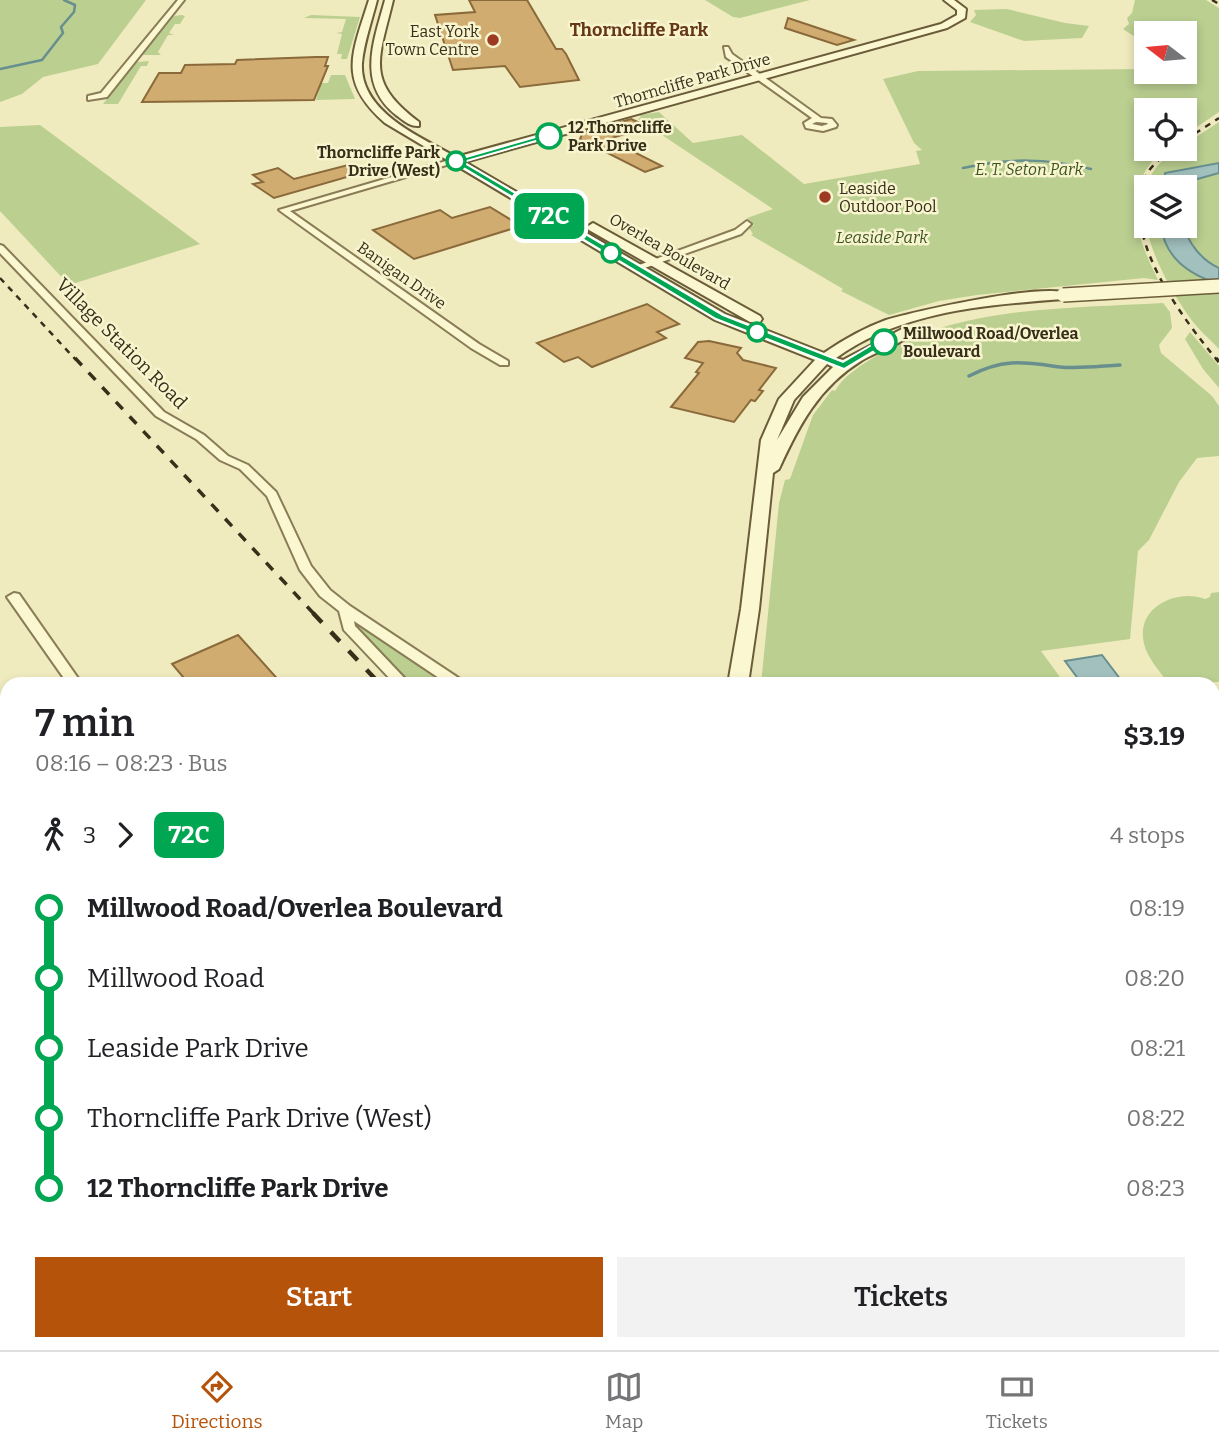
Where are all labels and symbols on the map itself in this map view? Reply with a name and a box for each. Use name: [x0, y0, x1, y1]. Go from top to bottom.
district label: Thorncliffe Park: [570, 19, 709, 41]
north arrow: [1134, 21, 1197, 84]
place label: East York Town Centre: [386, 22, 479, 59]
marker: East York Town Centre: [485, 32, 501, 48]
street label: Thorncliffe Park Drive: [612, 49, 772, 112]
place label: 12 Thorncliffe Park Drive: [568, 118, 672, 155]
marker: 12 Thorncliffe Park Drive: [536, 123, 562, 149]
place label: Thorncliffe Park Drive (West): [317, 143, 440, 180]
marker: Thorncliffe Park Drive (West): [446, 151, 466, 171]
park label: E. T. Seton Park: [975, 160, 1083, 179]
place label: Leaside Outdoor Pool: [839, 179, 937, 216]
marker: Leaside Outdoor Pool: [817, 189, 833, 205]
line badge: 72C: [509, 193, 589, 239]
street label: Overlea Boulevard: [606, 209, 734, 294]
park label: Leaside Park: [836, 228, 928, 247]
street label: Banigan Drive: [354, 238, 450, 313]
unlabelled marker: [601, 243, 621, 263]
street label: Village Station Road: [51, 273, 192, 414]
unlabelled marker: [747, 322, 767, 342]
place label: Millwood Road/Overlea Boulevard: [903, 324, 1079, 361]
marker: Millwood Road/Overlea Boulevard: [871, 329, 897, 355]

